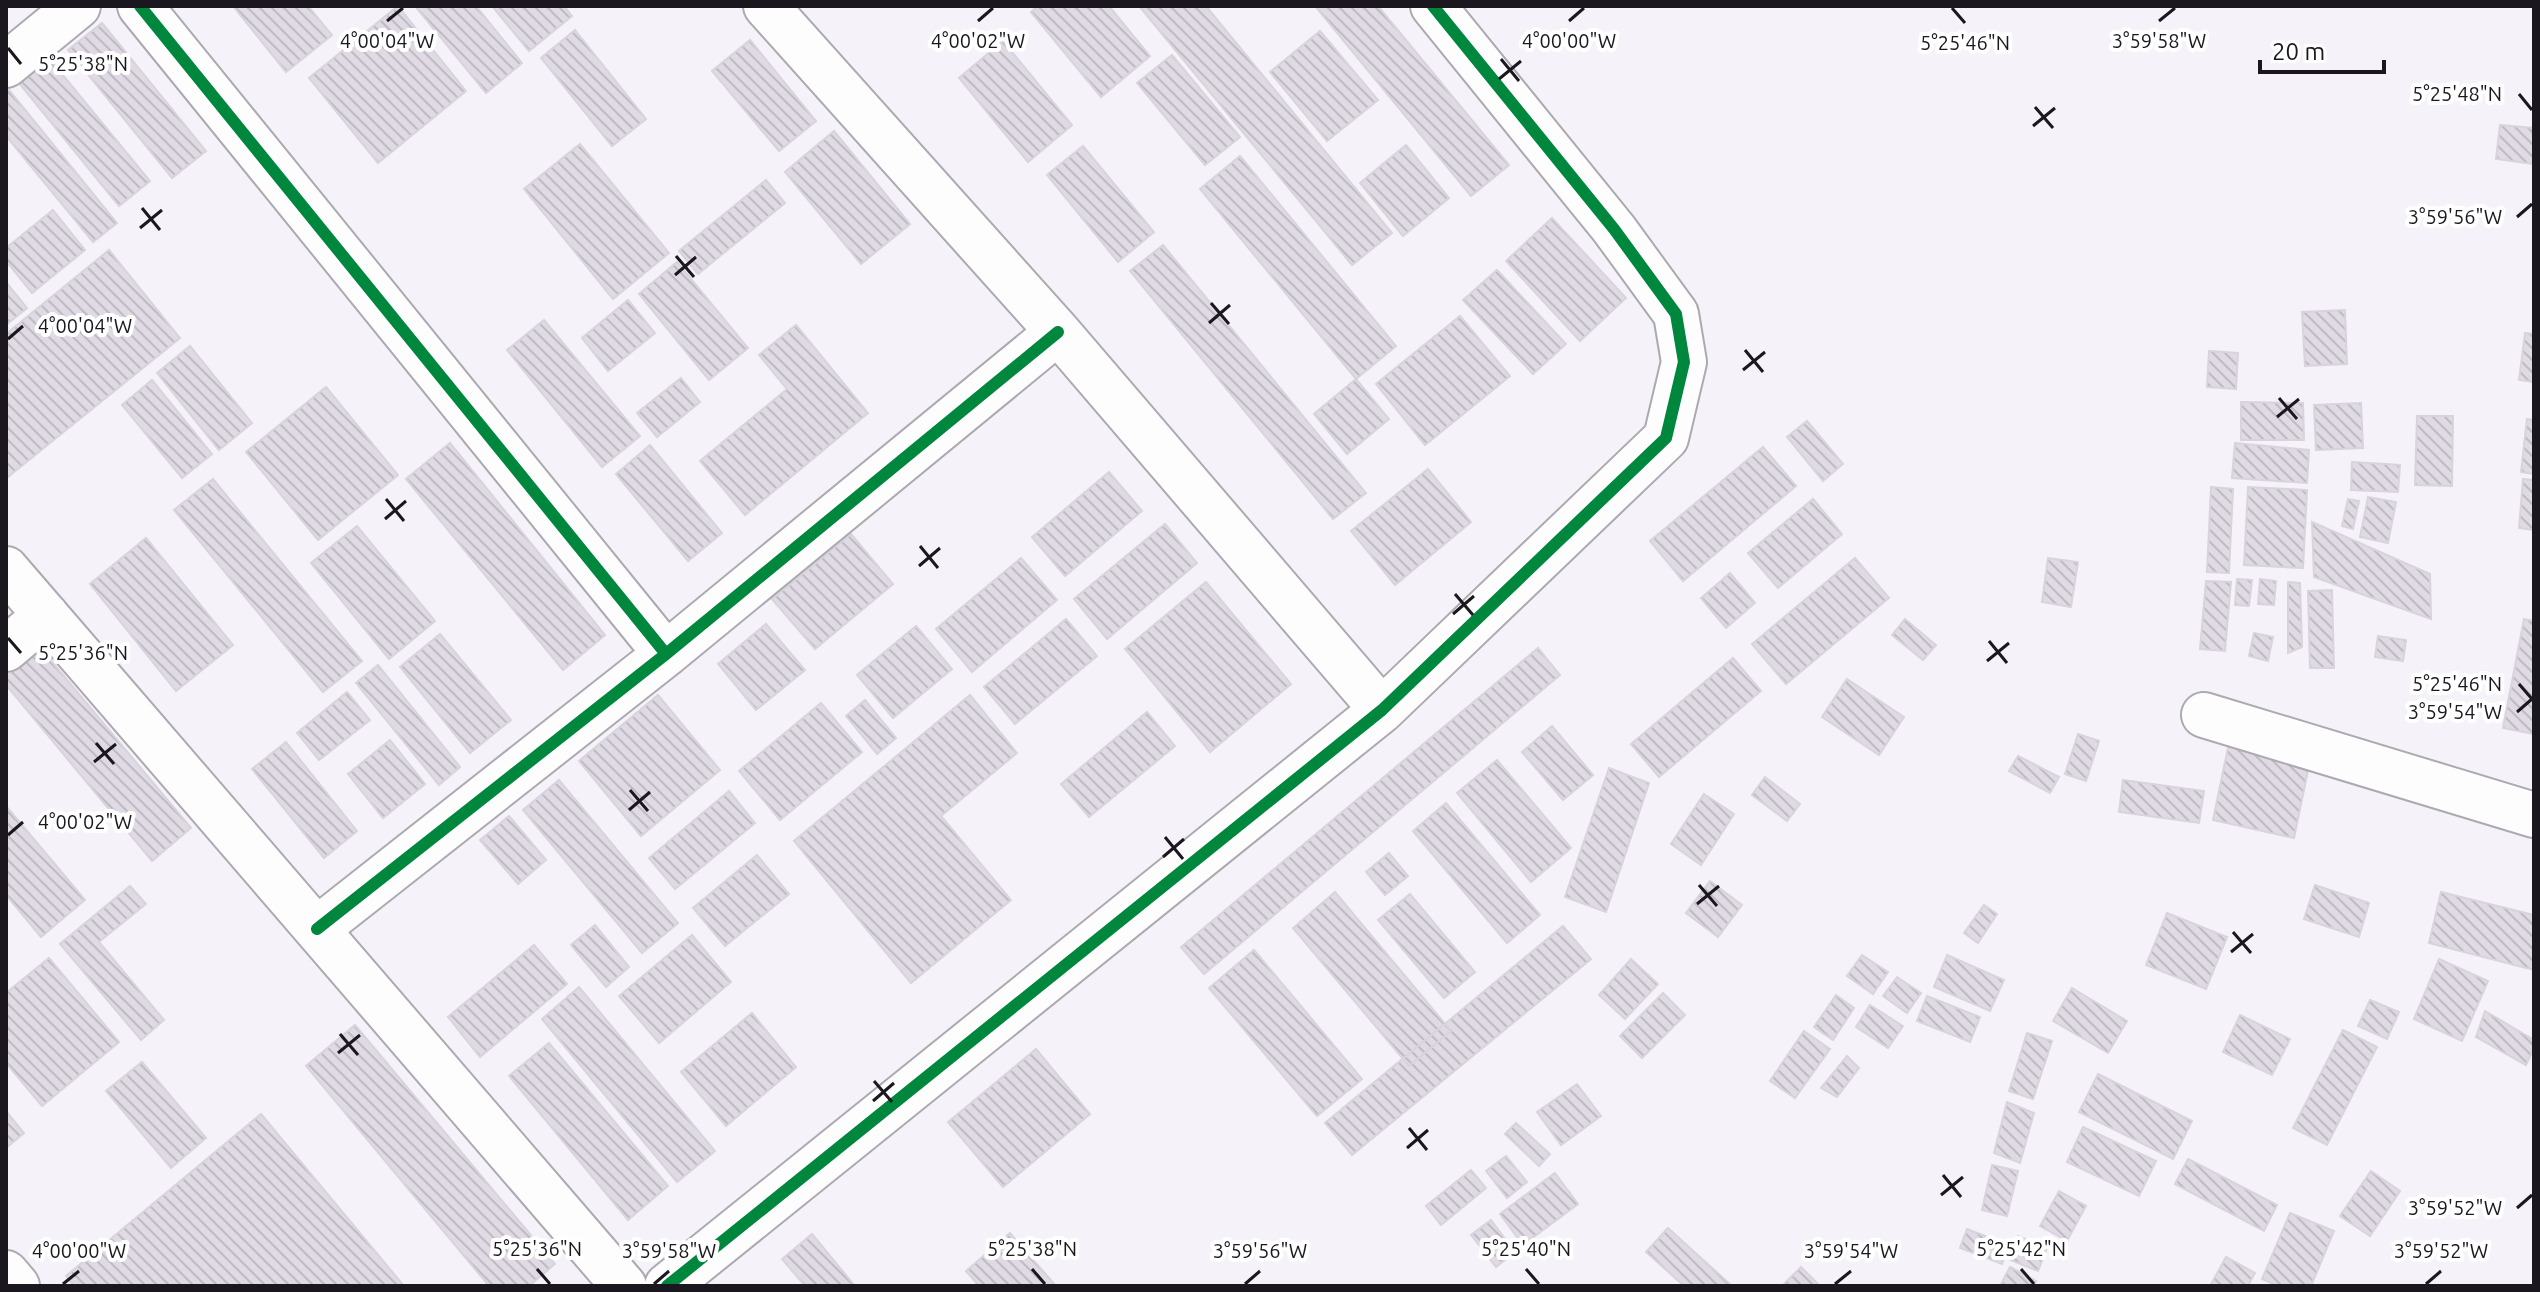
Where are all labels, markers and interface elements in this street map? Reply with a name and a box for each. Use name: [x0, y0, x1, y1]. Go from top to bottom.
scale bar: [2260, 24, 2384, 74]
text: 4°00'04"W: [340, 29, 434, 52]
text: 4°00'02"W: [931, 29, 1025, 52]
text: 4°00'00"W: [1522, 29, 1616, 52]
text: 3°59'58"W: [2112, 29, 2206, 52]
text: 5°25'46"N: [1920, 31, 2010, 54]
text: 20 m: [2272, 38, 2325, 65]
text: 5°25'38"N: [38, 52, 128, 75]
text: 5°25'48"N: [2412, 82, 2502, 105]
text: 3°59'56"W: [2408, 205, 2502, 228]
text: 4°00'04"W: [38, 314, 132, 337]
text: 5°25'36"N: [38, 641, 128, 664]
text: 5°25'46"N: [2412, 672, 2502, 695]
text: 3°59'54"W: [2408, 700, 2502, 723]
text: 4°00'02"W: [38, 810, 132, 833]
text: 3°59'52"W: [2408, 1196, 2502, 1219]
text: 5°25'36"N: [492, 1237, 582, 1260]
text: 5°25'38"N: [987, 1237, 1077, 1260]
text: 5°25'40"N: [1481, 1237, 1571, 1260]
text: 5°25'42"N: [1976, 1237, 2066, 1260]
text: 4°00'00"W: [32, 1239, 126, 1262]
text: 3°59'58"W: [622, 1239, 716, 1262]
text: 3°59'56"W: [1213, 1239, 1307, 1262]
text: 3°59'54"W: [1804, 1239, 1898, 1262]
text: 3°59'52"W: [2394, 1239, 2488, 1262]

